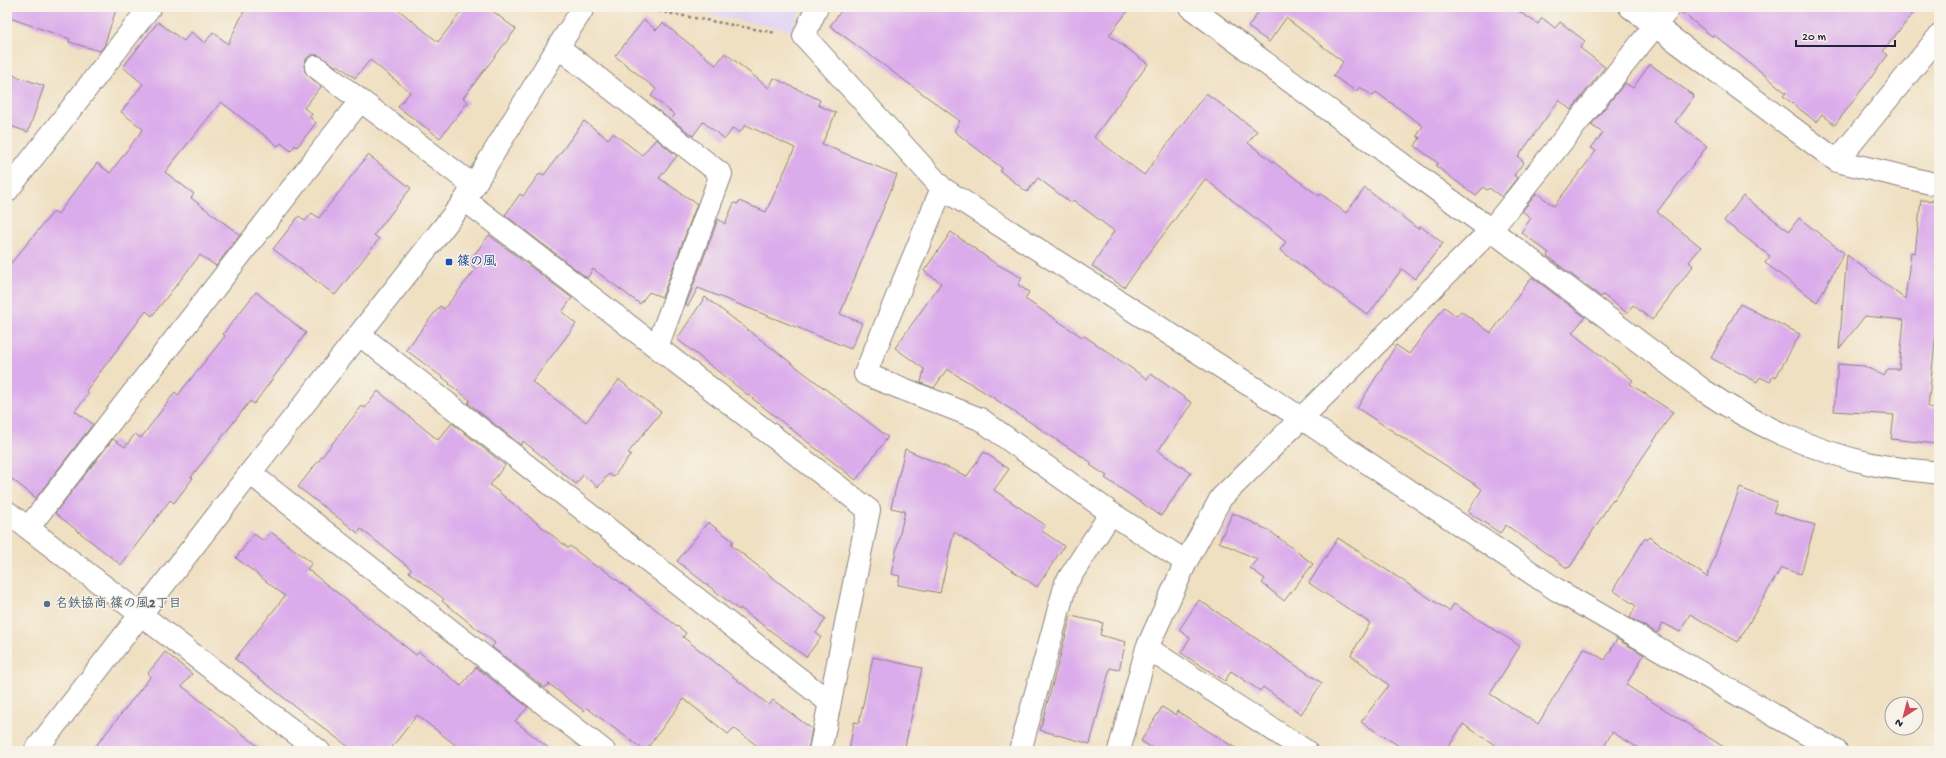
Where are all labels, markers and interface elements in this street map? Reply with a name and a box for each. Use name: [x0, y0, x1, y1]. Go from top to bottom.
scale bar: [1796, 22, 1895, 48]
text: 20 m: [1802, 31, 1827, 45]
place label: 篠の風: [457, 254, 496, 270]
marker: 篠の風: [444, 257, 454, 267]
place label: 名鉄協商 篠の風2丁目: [55, 596, 181, 612]
marker: 名鉄協商 篠の風2丁目: [42, 599, 52, 609]
north arrow: [1884, 696, 1924, 736]
text: N: [1893, 716, 1906, 729]

